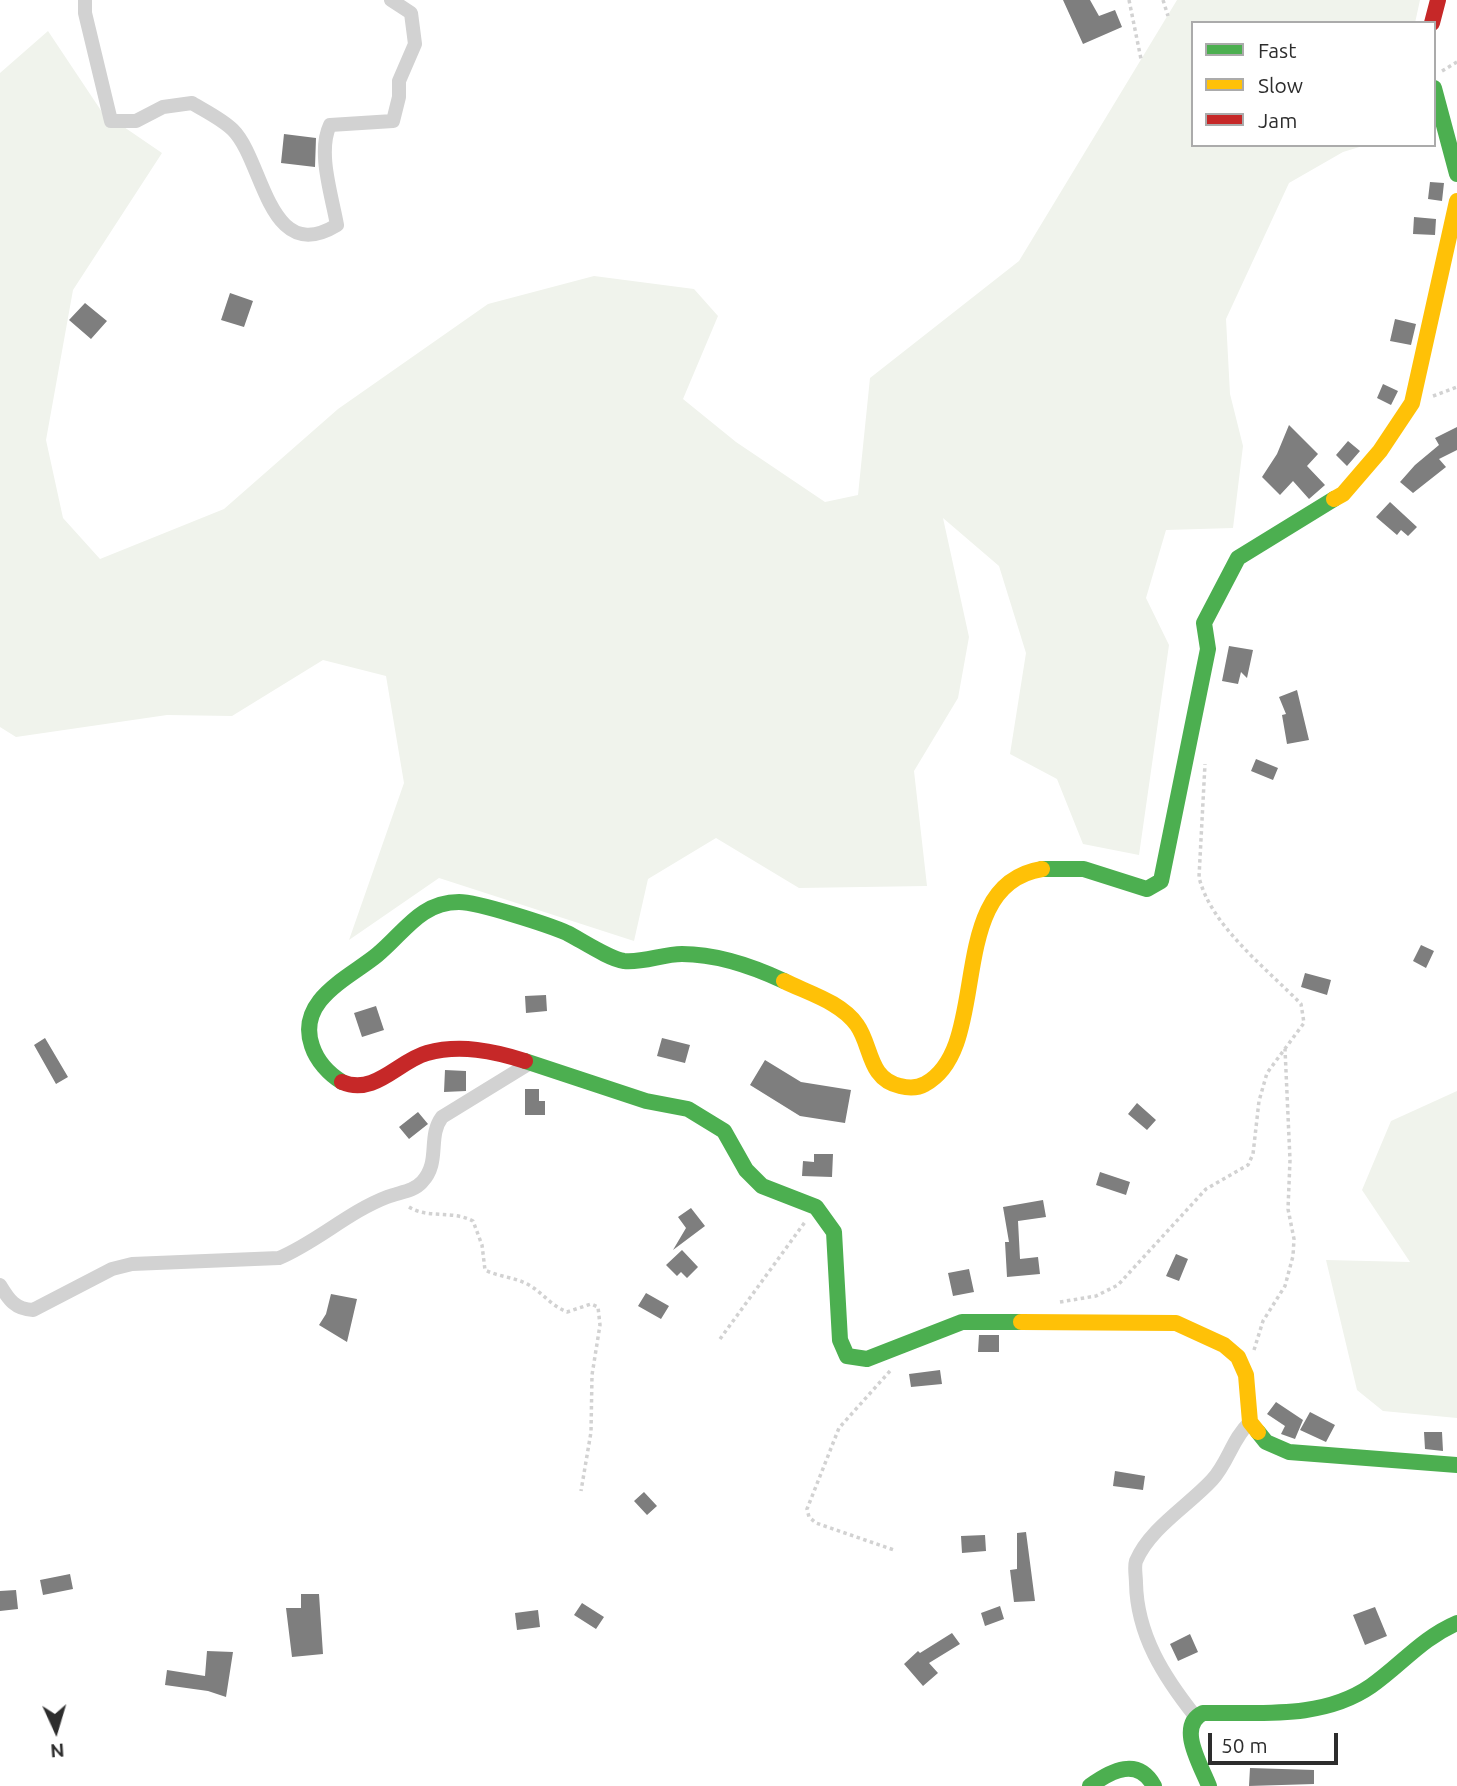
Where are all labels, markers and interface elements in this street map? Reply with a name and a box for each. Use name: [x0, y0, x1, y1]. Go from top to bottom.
legend: [1191, 21, 1436, 147]
text: Fast: [1258, 38, 1296, 62]
text: Slow: [1258, 73, 1303, 97]
text: Jam: [1258, 108, 1297, 132]
north arrow: [21, 1695, 91, 1765]
scale bar: [1212, 1720, 1342, 1764]
text: 50 m: [1221, 1733, 1268, 1757]
text: N: [50, 1739, 65, 1762]

